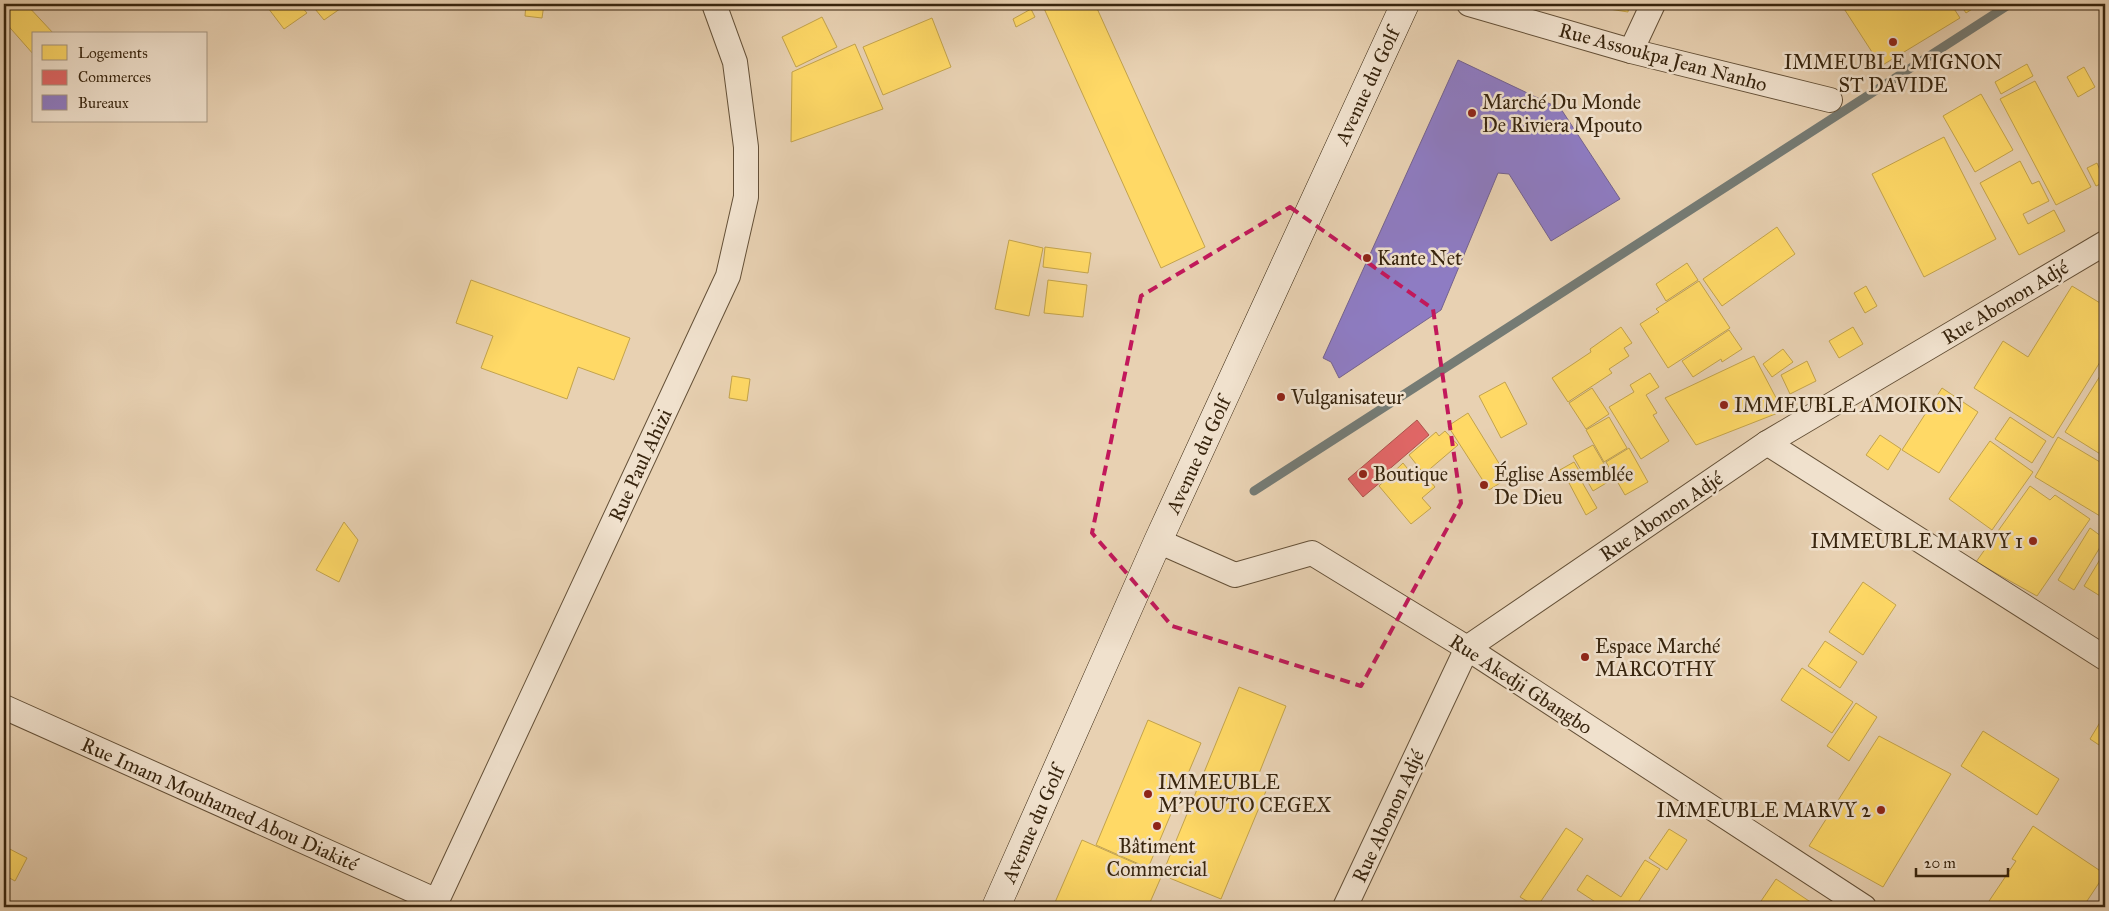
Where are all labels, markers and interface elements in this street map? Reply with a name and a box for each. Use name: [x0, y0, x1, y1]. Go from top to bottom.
street label: Rue Assoukpa Jean Nanho: [1556, 18, 1770, 97]
street label: Avenue du Golf: [1329, 21, 1406, 149]
legend: [32, 32, 208, 122]
marker: IMMEUBLE MIGNON ST DAVIDE: [1887, 36, 1899, 48]
text: Logements: [78, 44, 148, 62]
place label: IMMEUBLE MIGNON ST DAVIDE: [1784, 50, 2002, 97]
text: Commerces: [78, 68, 151, 86]
place label: Marché Du Monde De Riviera Mpouto: [1482, 90, 1642, 137]
text: Bureaux: [78, 94, 129, 112]
marker: Marché Du Monde De Riviera Mpouto: [1466, 107, 1478, 119]
place label: Kante Net: [1377, 246, 1462, 270]
marker: Kante Net: [1361, 252, 1373, 264]
street label: Rue Abonon Adjé: [1937, 254, 2073, 349]
place label: Vulganisateur: [1290, 385, 1404, 410]
street label: Avenue du Golf: [1160, 390, 1237, 518]
marker: Vulganisateur: [1275, 391, 1287, 403]
place label: IMMEUBLE AMOIKON: [1734, 393, 1963, 417]
marker: IMMEUBLE AMOIKON: [1718, 399, 1730, 411]
street label: Rue Paul Ahizi: [603, 404, 677, 525]
place label: Église Assemblée De Dieu: [1494, 460, 1633, 509]
place label: Boutique: [1373, 462, 1448, 487]
street label: Rue Abonon Adjé: [1595, 466, 1728, 566]
marker: Boutique: [1357, 468, 1369, 480]
marker: Église Assemblée De Dieu: [1478, 479, 1490, 491]
place label: IMMEUBLE MARVY 1: [1811, 529, 2023, 553]
marker: IMMEUBLE MARVY 1: [2027, 535, 2039, 547]
street label: Rue Akedji Gbangbo: [1444, 629, 1597, 740]
place label: Espace Marché MARCOTHY: [1595, 634, 1721, 681]
marker: Espace Marché MARCOTHY: [1579, 651, 1591, 663]
street label: Rue Imam Mouhamed Abou Diakité: [78, 732, 363, 876]
street label: Rue Abonon Adjé: [1347, 745, 1429, 886]
street label: Avenue du Golf: [996, 758, 1071, 887]
place label: IMMEUBLE M'POUTO CEGEX: [1158, 770, 1332, 817]
marker: IMMEUBLE M'POUTO CEGEX: [1142, 788, 1154, 800]
place label: IMMEUBLE MARVY 2: [1657, 798, 1871, 822]
marker: IMMEUBLE MARVY 2: [1875, 804, 1887, 816]
marker: Bâtiment Commercial: [1151, 820, 1163, 832]
place label: Bâtiment Commercial: [1107, 834, 1208, 881]
scale bar: [1916, 846, 2009, 878]
text: 20 m: [1924, 854, 1956, 872]

